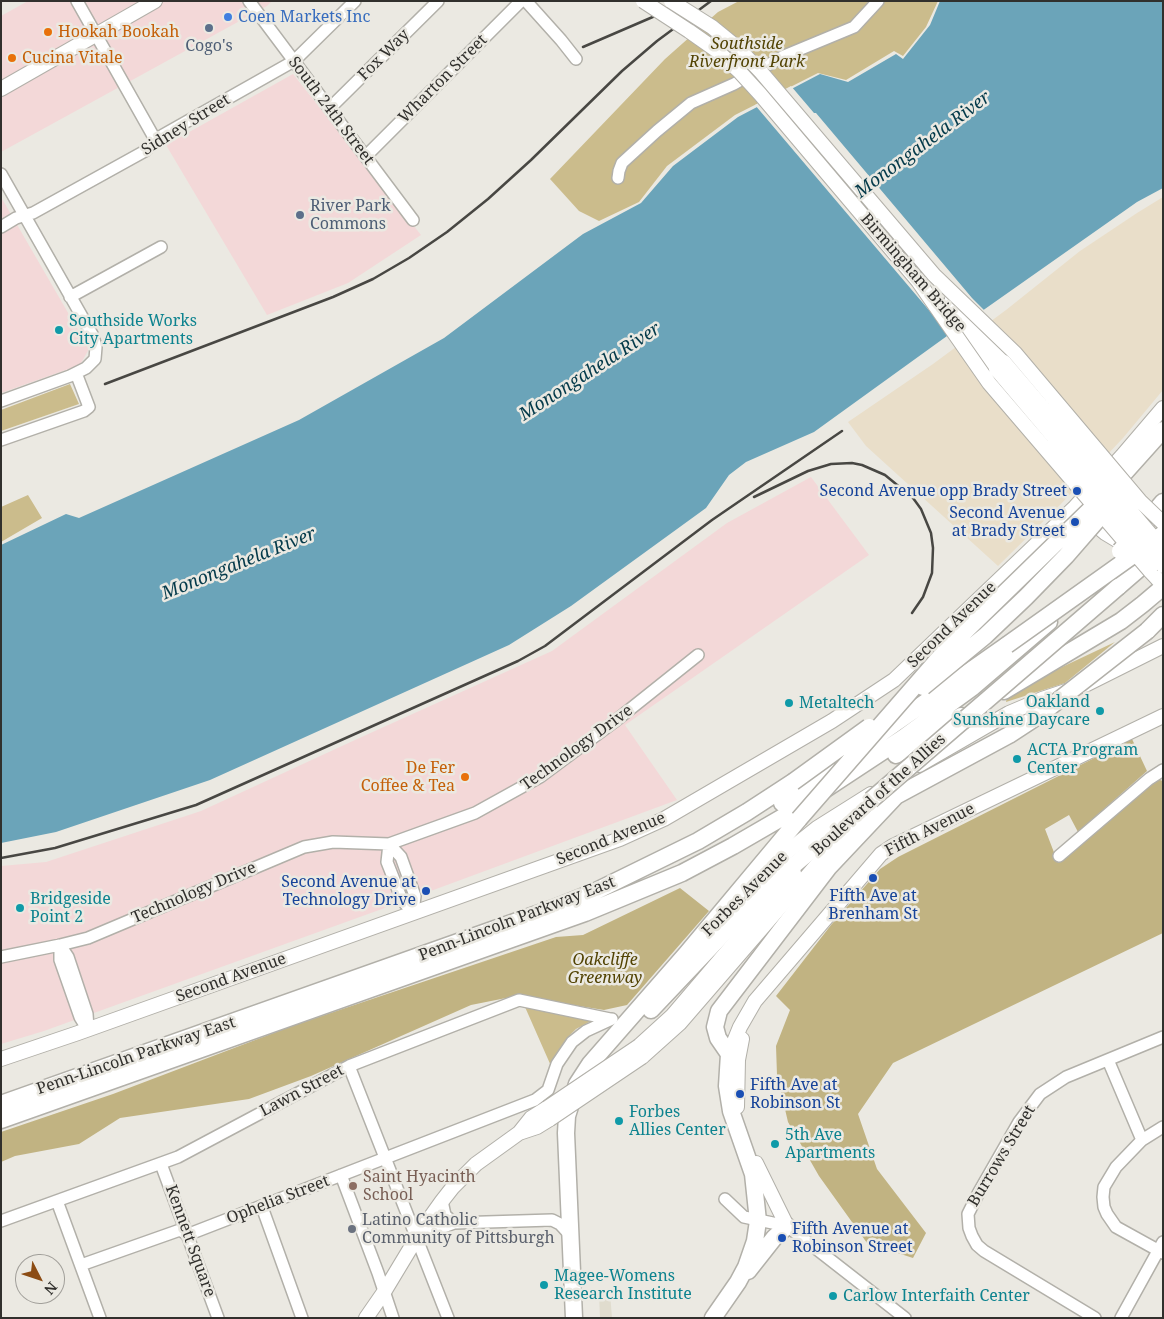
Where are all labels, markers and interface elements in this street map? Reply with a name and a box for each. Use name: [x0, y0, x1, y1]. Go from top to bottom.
place label: Coen Markets Inc: [238, 7, 370, 27]
marker: Coen Markets Inc: [222, 11, 234, 23]
place label: Hookah Bookah: [58, 22, 179, 42]
marker: Cogo's: [203, 22, 215, 34]
street label: Fox Way: [354, 25, 414, 85]
marker: Hookah Bookah: [42, 26, 54, 38]
street label: Wharton Street: [395, 31, 491, 127]
park label: Southside Riverfront Park: [689, 34, 805, 72]
place label: Cogo's: [185, 36, 233, 56]
place label: Cucina Vitale: [22, 48, 123, 68]
marker: Cucina Vitale: [6, 52, 18, 64]
street label: South 24th Street: [284, 53, 378, 169]
water label: Monongahela River: [851, 87, 995, 203]
street label: Sidney Street: [138, 90, 234, 160]
place label: River Park Commons: [310, 196, 391, 234]
marker: River Park Commons: [294, 209, 306, 221]
street label: Birmingham Bridge: [856, 210, 970, 336]
place label: Southside Works City Apartments: [69, 311, 197, 349]
water label: Monongahela River: [515, 318, 665, 426]
marker: Southside Works City Apartments: [53, 324, 65, 336]
place label: Second Avenue opp Brady Street: [820, 481, 1067, 501]
marker: Second Avenue opp Brady Street: [1071, 485, 1083, 497]
place label: Second Avenue at Brady Street: [949, 503, 1065, 541]
marker: Second Avenue at Brady Street: [1069, 516, 1081, 528]
water label: Monongahela River: [159, 523, 319, 605]
street label: Second Avenue: [904, 578, 1000, 672]
place label: Oakland Sunshine Daycare: [953, 692, 1090, 730]
place label: Metaltech: [799, 693, 874, 713]
marker: Metaltech: [783, 697, 795, 709]
street label: Technology Drive: [517, 701, 637, 795]
marker: Oakland Sunshine Daycare: [1094, 705, 1106, 717]
street label: Boulevard of the Allies: [808, 730, 950, 860]
place label: ACTA Program Center: [1027, 740, 1138, 778]
marker: ACTA Program Center: [1011, 753, 1023, 765]
place label: De Fer Coffee & Tea: [361, 758, 455, 796]
marker: De Fer Coffee & Tea: [459, 771, 471, 783]
street label: Fifth Avenue: [882, 799, 978, 861]
street label: Second Avenue: [554, 808, 668, 870]
street label: Forbes Avenue: [698, 847, 792, 941]
street label: Technology Drive: [129, 858, 259, 928]
place label: Second Avenue at Technology Drive: [281, 872, 416, 910]
marker: Fifth Ave at Brenham St: [867, 872, 879, 884]
street label: Penn-Lincoln Parkway East: [416, 873, 618, 965]
marker: Second Avenue at Technology Drive: [420, 885, 432, 897]
place label: Fifth Ave at Brenham St: [828, 886, 918, 924]
place label: Bridgeside Point 2: [30, 889, 111, 927]
marker: Bridgeside Point 2: [14, 902, 26, 914]
street label: Second Avenue: [173, 949, 289, 1007]
park label: Oakcliffe Greenway: [568, 950, 642, 988]
street label: Penn-Lincoln Parkway East: [34, 1013, 238, 1099]
street label: Lawn Street: [257, 1061, 347, 1121]
place label: Fifth Ave at Robinson St: [750, 1075, 840, 1113]
marker: Fifth Ave at Robinson St: [734, 1088, 746, 1100]
place label: Forbes Allies Center: [629, 1102, 726, 1140]
street label: Burrows Street: [964, 1102, 1040, 1210]
marker: Forbes Allies Center: [613, 1115, 625, 1127]
place label: 5th Ave Apartments: [785, 1125, 875, 1163]
marker: 5th Ave Apartments: [769, 1138, 781, 1150]
place label: Saint Hyacinth School: [363, 1167, 476, 1205]
street label: Ophelia Street: [224, 1172, 332, 1228]
marker: Saint Hyacinth School: [347, 1180, 359, 1192]
street label: Kennett Square: [161, 1182, 219, 1300]
place label: Latino Catholic Community of Pittsburgh: [362, 1210, 555, 1248]
place label: Fifth Avenue at Robinson Street: [792, 1219, 913, 1257]
marker: Latino Catholic Community of Pittsburgh: [346, 1223, 358, 1235]
marker: Fifth Avenue at Robinson Street: [776, 1232, 788, 1244]
north arrow: [15, 1254, 65, 1304]
place label: Magee-Womens Research Institute: [554, 1266, 692, 1304]
text: N: [40, 1278, 62, 1299]
marker: Magee-Womens Research Institute: [538, 1279, 550, 1291]
place label: Carlow Interfaith Center: [843, 1286, 1030, 1306]
marker: Carlow Interfaith Center: [827, 1290, 839, 1302]

